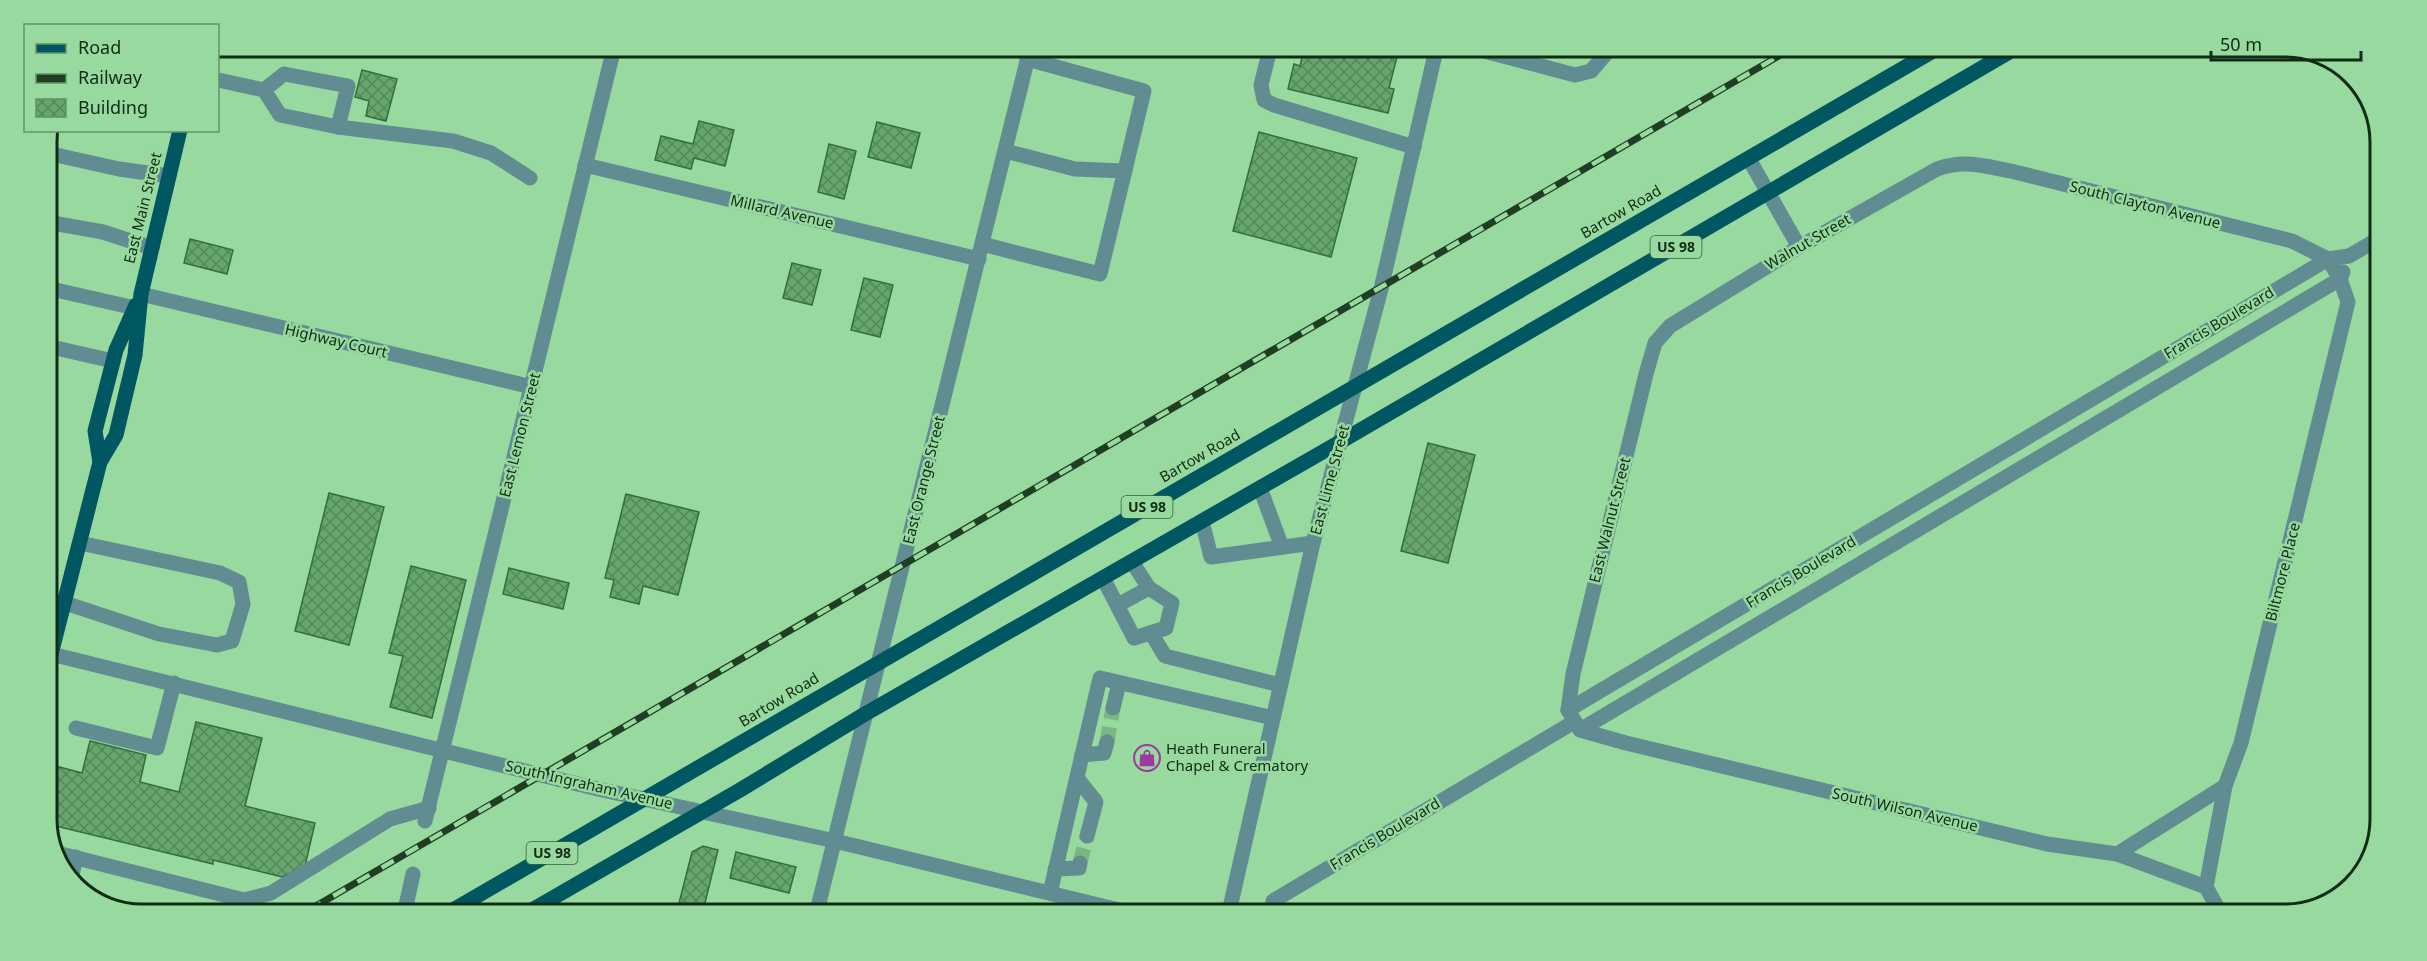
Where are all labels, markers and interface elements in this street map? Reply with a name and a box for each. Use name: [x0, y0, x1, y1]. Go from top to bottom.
legend: [24, 24, 219, 132]
scale bar: [2211, 24, 2361, 62]
text: 50 m: [2220, 32, 2262, 56]
text: Road: [78, 35, 121, 59]
text: Railway: [78, 65, 143, 89]
text: Building: [78, 95, 148, 119]
street label: East Main Street: [119, 149, 166, 266]
street label: South Clayton Avenue: [2068, 176, 2223, 232]
street label: Bartow Road: [1576, 180, 1665, 242]
street label: Millard Avenue: [729, 189, 836, 233]
street label: Walnut Street: [1761, 208, 1854, 274]
road number: US 98: [1650, 236, 1702, 258]
street label: Francis Boulevard: [2160, 281, 2277, 363]
street label: Highway Court: [283, 319, 390, 362]
street label: East Lemon Street: [494, 370, 544, 499]
street label: East Orange Street: [897, 413, 949, 546]
street label: East Lime Street: [1305, 422, 1353, 537]
street label: Bartow Road: [1155, 424, 1244, 486]
street label: East Walnut Street: [1584, 454, 1634, 585]
road number: US 98: [1122, 496, 1172, 518]
street label: Biltmore Place: [2260, 520, 2304, 623]
street label: Francis Boulevard: [1742, 530, 1859, 612]
street label: Bartow Road: [735, 667, 822, 731]
place label: Heath Funeral Chapel & Crematory: [1166, 738, 1308, 775]
shop icon: Heath Funeral Chapel & Crematory: [1132, 743, 1162, 773]
street label: South Ingraham Avenue: [503, 755, 675, 813]
street label: South Wilson Avenue: [1830, 783, 1980, 836]
street label: Francis Boulevard: [1326, 792, 1443, 874]
road number: US 98: [526, 842, 578, 864]

